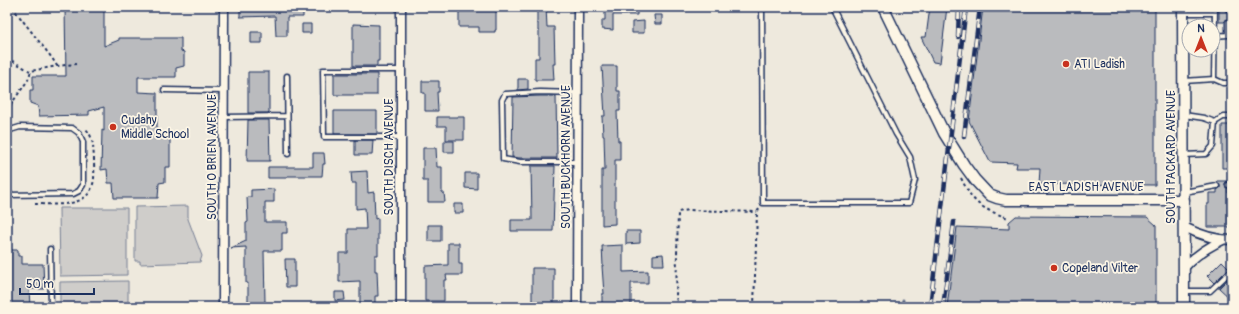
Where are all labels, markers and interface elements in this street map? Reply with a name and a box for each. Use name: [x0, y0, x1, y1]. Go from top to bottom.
north arrow: [1181, 18, 1221, 58]
text: N: [1197, 22, 1205, 35]
place label: ATI Ladish: [1074, 57, 1125, 72]
marker: ATI Ladish: [1061, 59, 1071, 69]
street label: SOUTH BUCKHORN AVENUE: [559, 85, 574, 229]
street label: SOUTH PACKARD AVENUE: [1164, 90, 1179, 224]
street label: SOUTH O BRIEN AVENUE: [205, 94, 220, 220]
street label: SOUTH DISCH AVENUE: [382, 98, 397, 216]
place label: Cudahy Middle School: [121, 113, 190, 142]
marker: Cudahy Middle School: [108, 122, 118, 132]
street label: EAST LADISH AVENUE: [1028, 180, 1144, 195]
place label: Copeland Vilter: [1062, 261, 1139, 276]
marker: Copeland Vilter: [1049, 263, 1059, 273]
scale bar: [20, 270, 94, 296]
text: 50 m: [26, 277, 54, 292]

